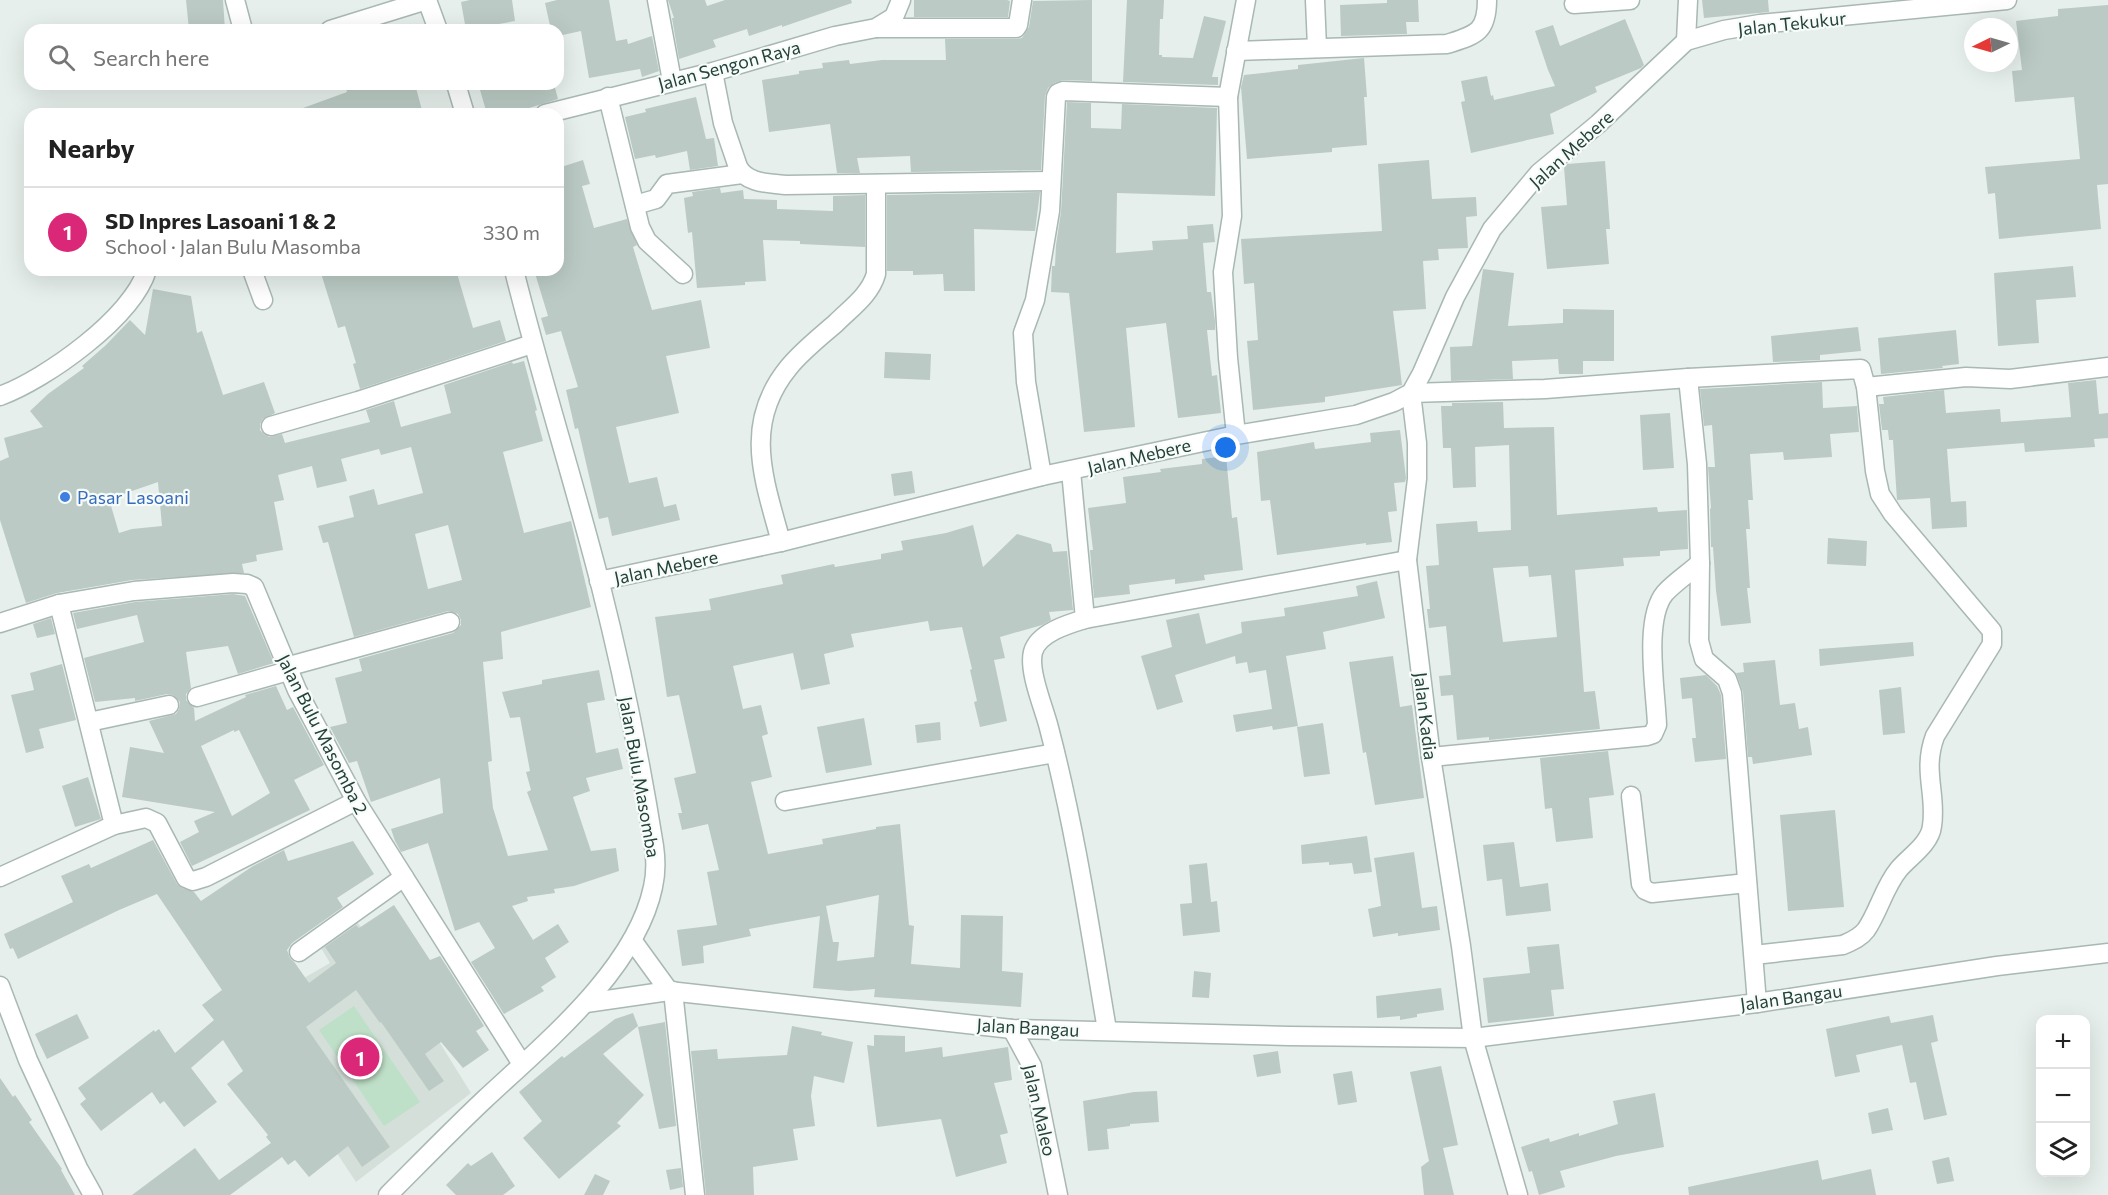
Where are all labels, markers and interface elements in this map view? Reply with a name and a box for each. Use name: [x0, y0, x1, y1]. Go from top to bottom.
street label: Jalan Tekukur: [1737, 6, 1847, 40]
north arrow: [1964, 18, 2018, 72]
search box: [24, 24, 564, 90]
street label: Jalan Sengon Raya: [655, 35, 803, 95]
icon: search: [45, 41, 78, 74]
text: Search here: [93, 44, 209, 71]
street label: Jalan Mebere: [1524, 105, 1618, 193]
text: Nearby: [48, 132, 135, 163]
text: SD Inpres Lasoani 1 & 2: [105, 207, 336, 234]
text: 1: [63, 220, 72, 244]
text: 330 m: [483, 220, 540, 244]
text: School · Jalan Bulu Masomba: [105, 234, 361, 258]
street label: Jalan Mebere: [1085, 433, 1193, 479]
your location: [1211, 433, 1240, 462]
place label: Pasar Lasoani: [77, 486, 189, 508]
marker: Pasar Lasoani: [58, 490, 72, 504]
street label: Jalan Mebere: [612, 545, 720, 589]
street label: Jalan Bulu Masomba 2: [273, 650, 373, 818]
street label: Jalan Kadia: [1410, 671, 1442, 761]
street label: Jalan Bulu Masomba: [615, 695, 665, 859]
street label: Jalan Bangau: [1739, 979, 1843, 1015]
street label: Jalan Bangau: [976, 1013, 1080, 1041]
map controls: [2036, 1015, 2090, 1177]
button: +: [2036, 1015, 2090, 1069]
pin: 1: [340, 1034, 380, 1080]
street label: Jalan Maleo: [1019, 1062, 1061, 1158]
button: −: [2036, 1069, 2090, 1123]
button: layers: [2036, 1123, 2090, 1177]

